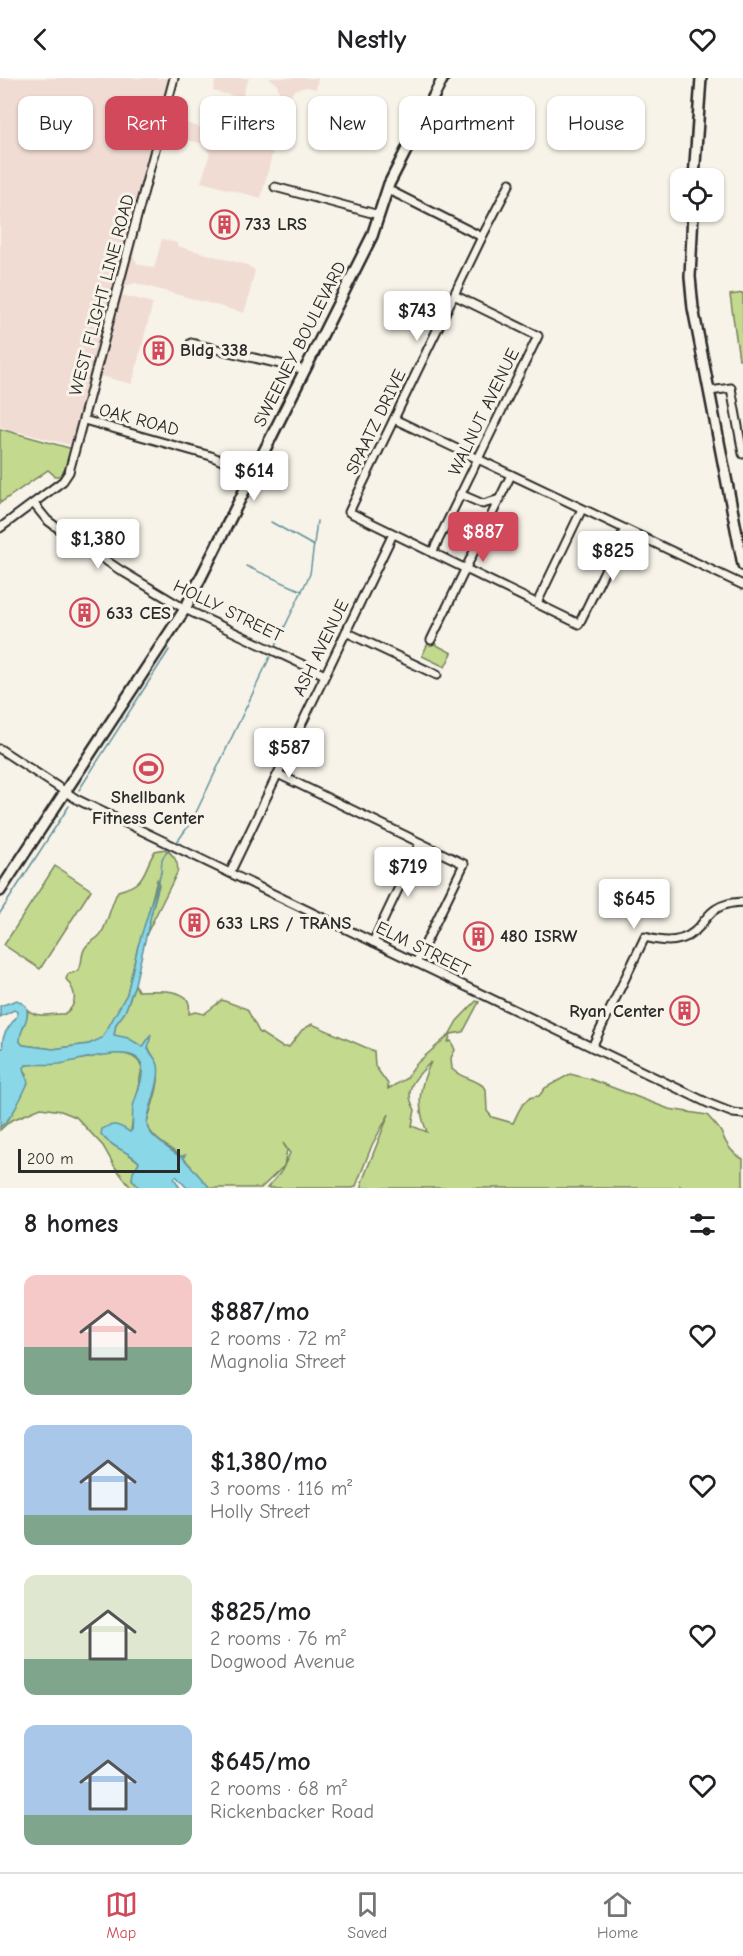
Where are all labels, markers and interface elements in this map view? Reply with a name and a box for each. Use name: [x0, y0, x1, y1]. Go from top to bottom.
icon: back: [24, 23, 57, 56]
icon: heart: [686, 23, 719, 56]
text: Nestly: [337, 24, 406, 55]
chip: Buy: [18, 96, 93, 150]
chip: Rent: [105, 96, 188, 150]
chip: Filters: [200, 96, 296, 150]
chip: New: [308, 96, 387, 150]
chip: Apartment: [399, 96, 535, 150]
chip: House: [547, 96, 645, 150]
map controls: [670, 168, 724, 222]
button: locate: [670, 168, 724, 222]
street label: WEST FLIGHT LINE ROAD: [65, 192, 139, 398]
building icon: 733 LRS: [208, 208, 240, 240]
place label: 733 LRS: [245, 214, 307, 235]
street label: SWEENEY BOULEVARD: [249, 258, 351, 430]
pin: $743: [381, 291, 453, 342]
text: $743: [398, 299, 436, 322]
building icon: Bldg 338: [143, 334, 175, 366]
place label: Bldg 338: [180, 340, 248, 361]
street label: WALNUT AVENUE: [444, 345, 524, 479]
street label: SPAATZ DRIVE: [341, 366, 411, 478]
street label: OAK ROAD: [97, 399, 181, 441]
pin: $614: [218, 451, 290, 502]
text: $614: [234, 459, 274, 482]
pin: $887: [447, 512, 519, 563]
pin: $1,380: [49, 519, 147, 570]
text: $887: [462, 520, 504, 543]
text: $1,380: [70, 527, 126, 550]
pin: $825: [577, 531, 649, 582]
text: $825: [592, 539, 634, 562]
street label: HOLLY STREET: [170, 575, 287, 647]
street label: ASH AVENUE: [289, 596, 353, 700]
building icon: 633 CES: [69, 597, 101, 629]
place label: 633 CES: [106, 603, 171, 624]
pin: $587: [253, 728, 325, 779]
text: $587: [268, 736, 310, 759]
sports icon: Shellbank Fitness Center: [132, 752, 164, 784]
place label: Shellbank Fitness Center: [92, 787, 205, 829]
pin: $719: [372, 847, 444, 898]
text: $719: [388, 855, 428, 878]
pin: $645: [598, 879, 670, 930]
text: $645: [613, 887, 655, 910]
building icon: 633 LRS / TRANS: [179, 907, 211, 939]
place label: 633 LRS / TRANS: [216, 913, 351, 934]
street label: ELM STREET: [373, 917, 474, 981]
building icon: 480 ISRW: [463, 920, 495, 952]
place label: 480 ISRW: [500, 926, 578, 947]
building icon: Ryan Center: [669, 995, 701, 1027]
place label: Ryan Center: [569, 1001, 665, 1022]
scale bar: [18, 1146, 180, 1174]
text: 200 m: [27, 1150, 73, 1168]
icon: filters: [686, 1208, 719, 1241]
text: 8 homes: [24, 1209, 118, 1239]
text: $887/mo: [210, 1297, 310, 1327]
icon: home: [72, 1299, 144, 1371]
icon: heart: [686, 1319, 719, 1352]
text: 2 rooms · 72 m²: [210, 1327, 346, 1350]
text: Magnolia Street: [210, 1350, 345, 1373]
text: $1,380/mo: [210, 1447, 327, 1477]
icon: home: [72, 1449, 144, 1521]
icon: heart: [686, 1469, 719, 1502]
text: 3 rooms · 116 m²: [210, 1477, 352, 1500]
text: Holly Street: [210, 1500, 310, 1523]
text: $825/mo: [210, 1597, 311, 1627]
icon: home: [72, 1599, 144, 1671]
icon: heart: [686, 1619, 719, 1652]
text: 2 rooms · 76 m²: [210, 1627, 346, 1650]
text: Dogwood Avenue: [210, 1650, 355, 1673]
text: $645/mo: [210, 1747, 311, 1777]
icon: home: [72, 1749, 144, 1821]
icon: heart: [686, 1769, 719, 1802]
text: 2 rooms · 68 m²: [210, 1777, 347, 1800]
text: Rickenbacker Road: [210, 1800, 374, 1823]
tab: Map: [105, 1888, 138, 1942]
tab: Saved: [347, 1888, 387, 1942]
tab: Home: [597, 1888, 638, 1942]

